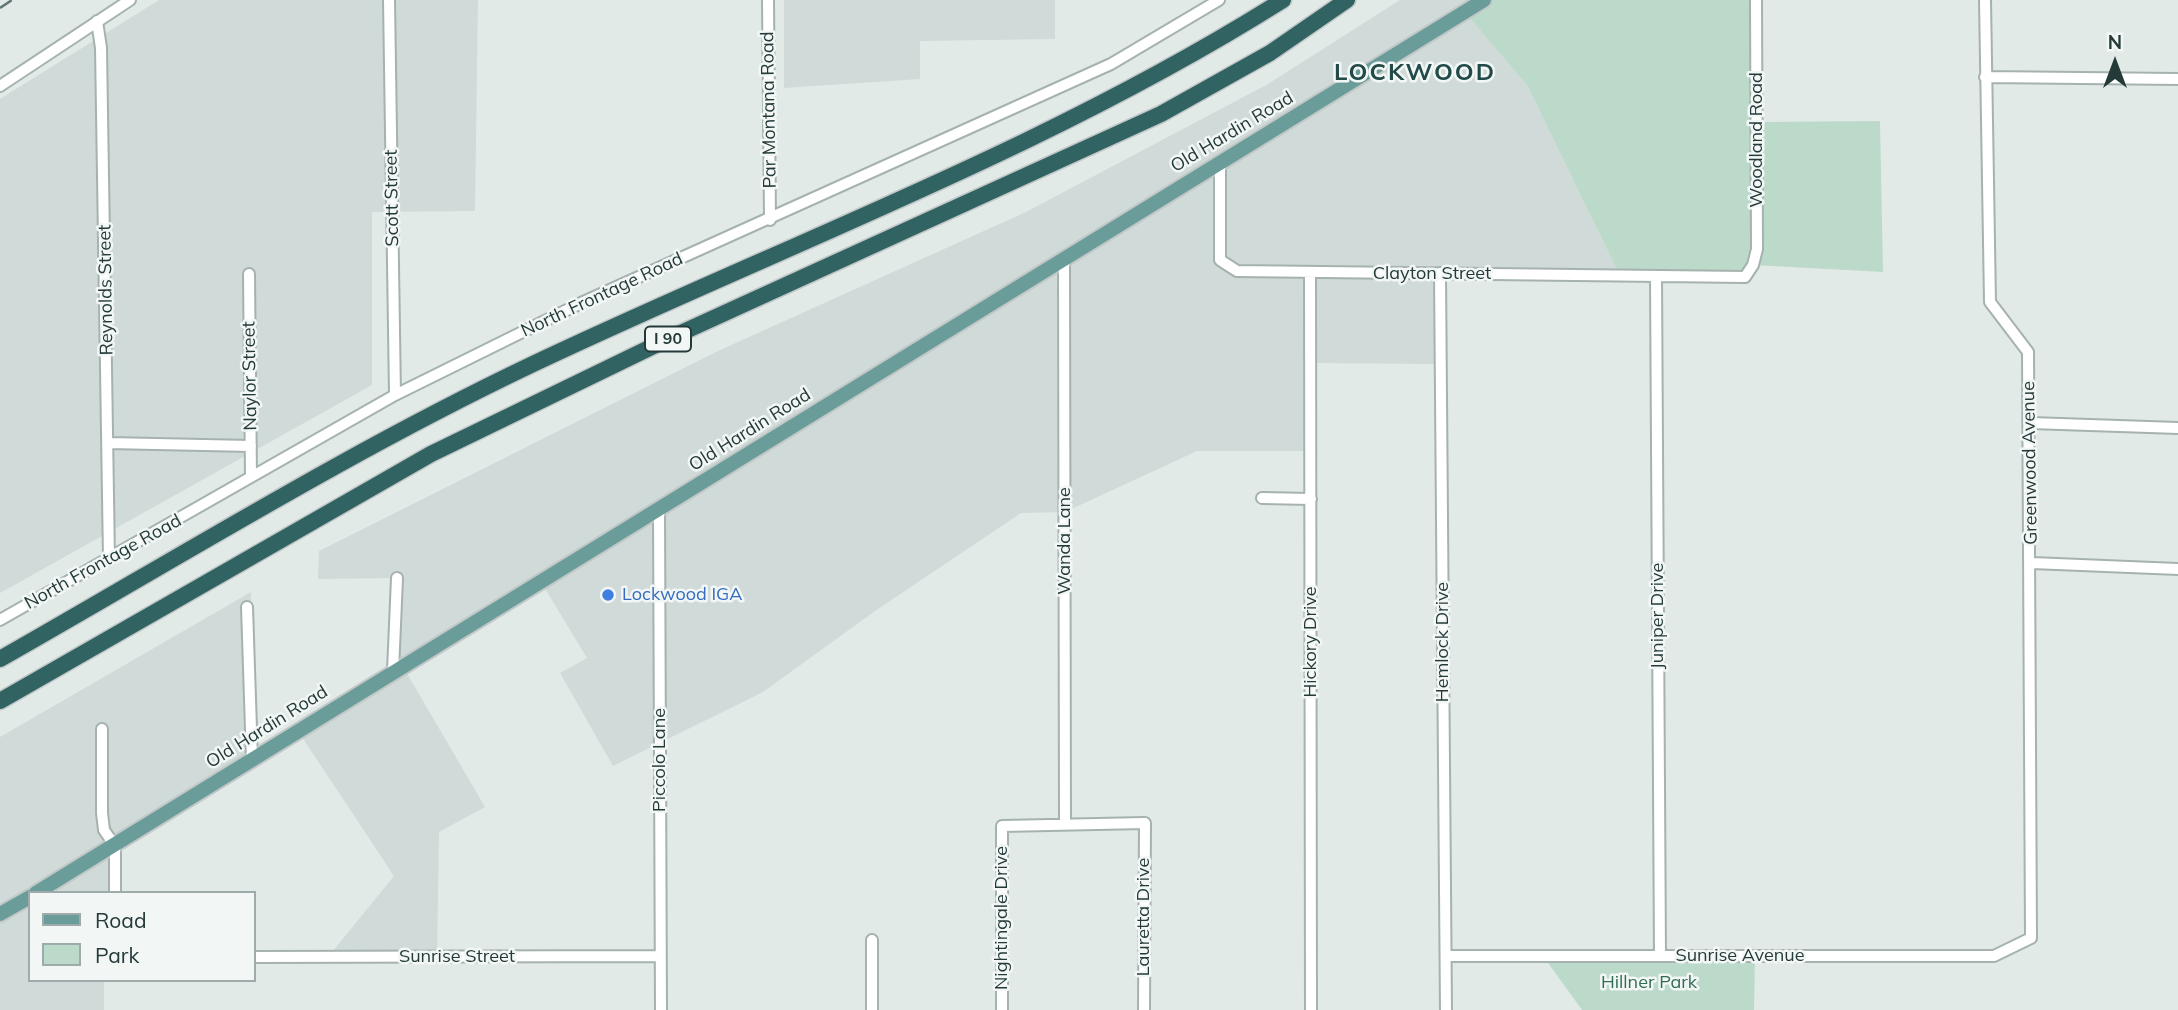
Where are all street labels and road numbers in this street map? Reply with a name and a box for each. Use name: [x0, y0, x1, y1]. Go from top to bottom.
street label: Par Montana Road: [757, 31, 781, 189]
street label: Woodland Road: [1746, 72, 1768, 208]
street label: Old Hardin Road: [1167, 87, 1297, 177]
street label: Scott Street: [380, 149, 404, 247]
street label: Reynolds Street: [94, 224, 118, 356]
street label: North Frontage Road: [518, 248, 686, 342]
street label: Clayton Street: [1373, 263, 1491, 285]
street label: Naylor Street: [238, 321, 262, 431]
road number: I 90: [645, 326, 691, 352]
street label: Greenwood Avenue: [2018, 381, 2042, 545]
street label: Old Hardin Road: [685, 384, 815, 476]
street label: Wanda Lane: [1054, 487, 1076, 595]
street label: North Frontage Road: [21, 510, 185, 614]
street label: Juniper Drive: [1647, 563, 1669, 669]
street label: Hemlock Drive: [1432, 582, 1454, 702]
street label: Hickory Drive: [1300, 586, 1322, 698]
street label: Old Hardin Road: [202, 681, 332, 773]
street label: Piccolo Lane: [649, 708, 671, 812]
street label: Nightingale Drive: [991, 846, 1013, 990]
street label: Lauretta Drive: [1133, 858, 1155, 976]
street label: Sunrise Avenue: [1675, 945, 1805, 967]
street label: Sunrise Street: [399, 946, 515, 968]

